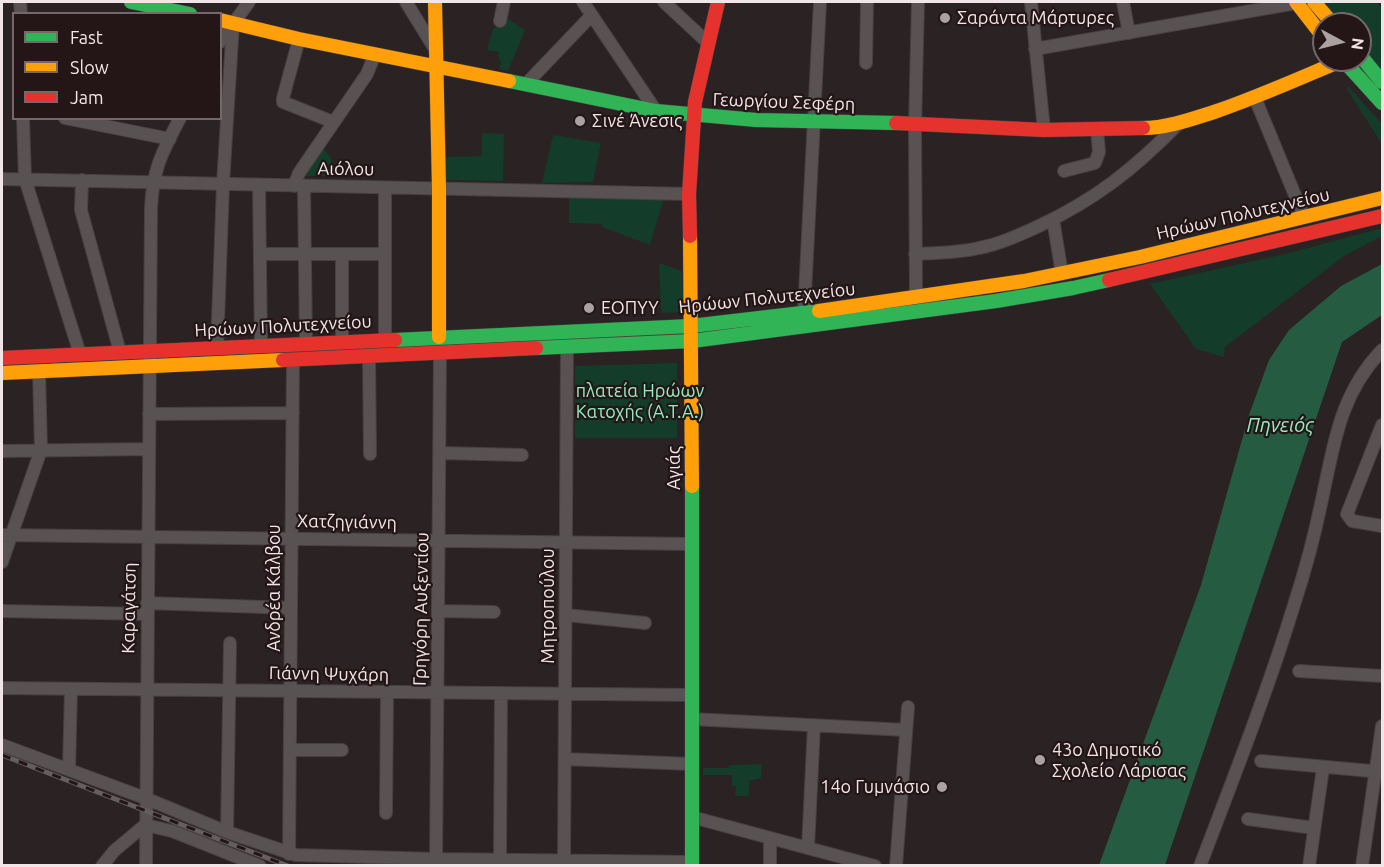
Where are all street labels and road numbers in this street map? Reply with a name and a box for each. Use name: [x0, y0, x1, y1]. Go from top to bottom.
street label: Γεωργίου Σεφέρη: [712, 89, 856, 115]
street label: Αιόλου: [317, 158, 375, 180]
street label: Ηρώων Πολυτεχνείου: [1154, 184, 1332, 244]
street label: Ηρώων Πολυτεχνείου: [678, 278, 856, 318]
street label: Ηρώων Πολυτεχνείου: [194, 311, 372, 341]
street label: Αγιάς: [663, 446, 685, 490]
street label: Χατζηγιάννη: [297, 510, 397, 534]
street label: Ανδρέα Κάλβου: [263, 524, 285, 652]
street label: Γρηγόρη Αυξεντίου: [409, 532, 433, 686]
street label: Μητροπούλου: [537, 548, 559, 664]
street label: Καραγάτση: [117, 562, 141, 654]
street label: Γιάννη Ψυχάρη: [269, 662, 389, 686]

